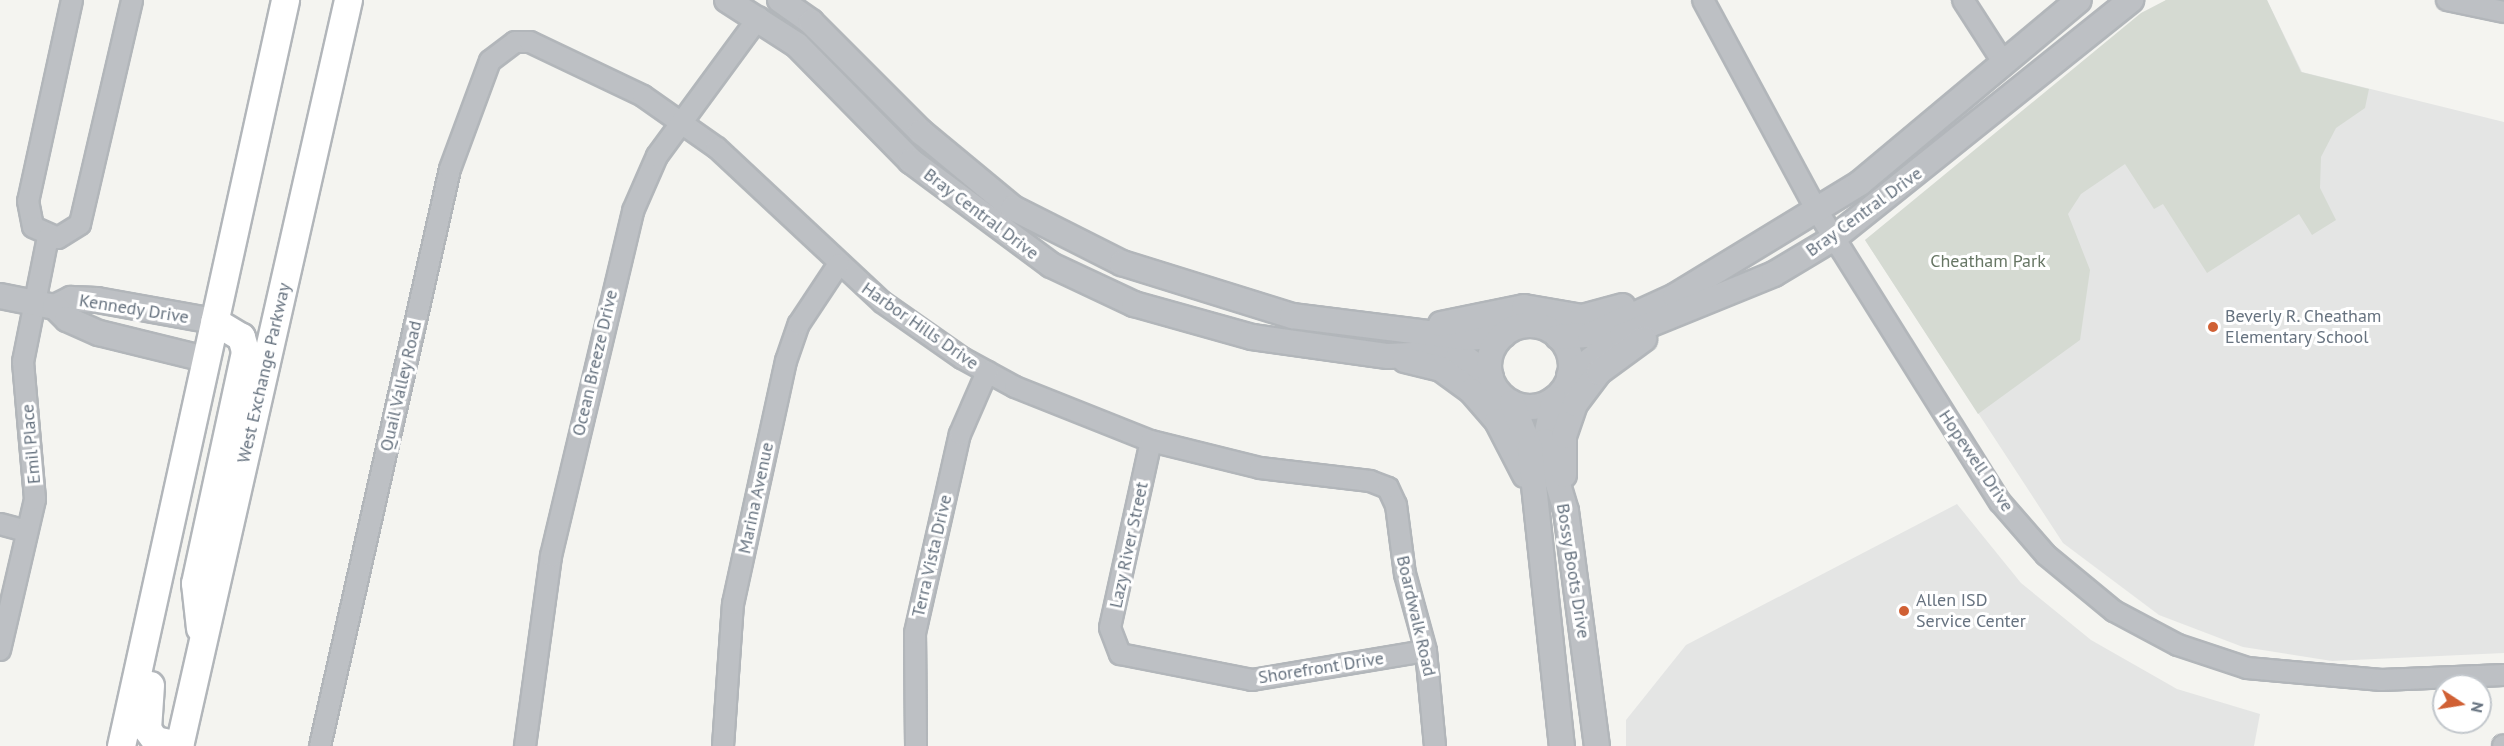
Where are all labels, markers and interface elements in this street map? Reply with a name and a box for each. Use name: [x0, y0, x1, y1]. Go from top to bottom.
street label: Bray Central Drive: [1801, 162, 1927, 262]
street label: Bray Central Drive: [919, 164, 1043, 264]
park label: Cheatham Park: [1930, 250, 2046, 272]
street label: Harbor Hills Drive: [857, 278, 983, 374]
street label: West Exchange Parkway: [233, 281, 295, 465]
street label: Ocean Breeze Drive: [568, 288, 622, 438]
street label: Kennedy Drive: [77, 290, 191, 328]
place label: Beverly R. Cheatham Elementary School: [2225, 306, 2384, 348]
street label: Quail Valley Road: [375, 318, 427, 454]
marker: Beverly R. Cheatham Elementary School: [2206, 320, 2220, 334]
street label: Emil Place: [17, 403, 45, 485]
street label: Hopewell Drive: [1934, 406, 2018, 516]
street label: Marina Avenue: [734, 440, 778, 556]
street label: Lazy River Street: [1105, 480, 1153, 610]
street label: Terra Vista Drive: [907, 492, 957, 620]
street label: Bossy Boots Drive: [1552, 502, 1594, 640]
street label: Boardwalk Road: [1392, 553, 1440, 679]
place label: Allen ISD Service Center: [1916, 590, 2026, 632]
marker: Allen ISD Service Center: [1897, 604, 1911, 618]
street label: Shorefront Drive: [1257, 647, 1385, 689]
north arrow: [2432, 674, 2492, 734]
text: N: [2467, 700, 2489, 715]

